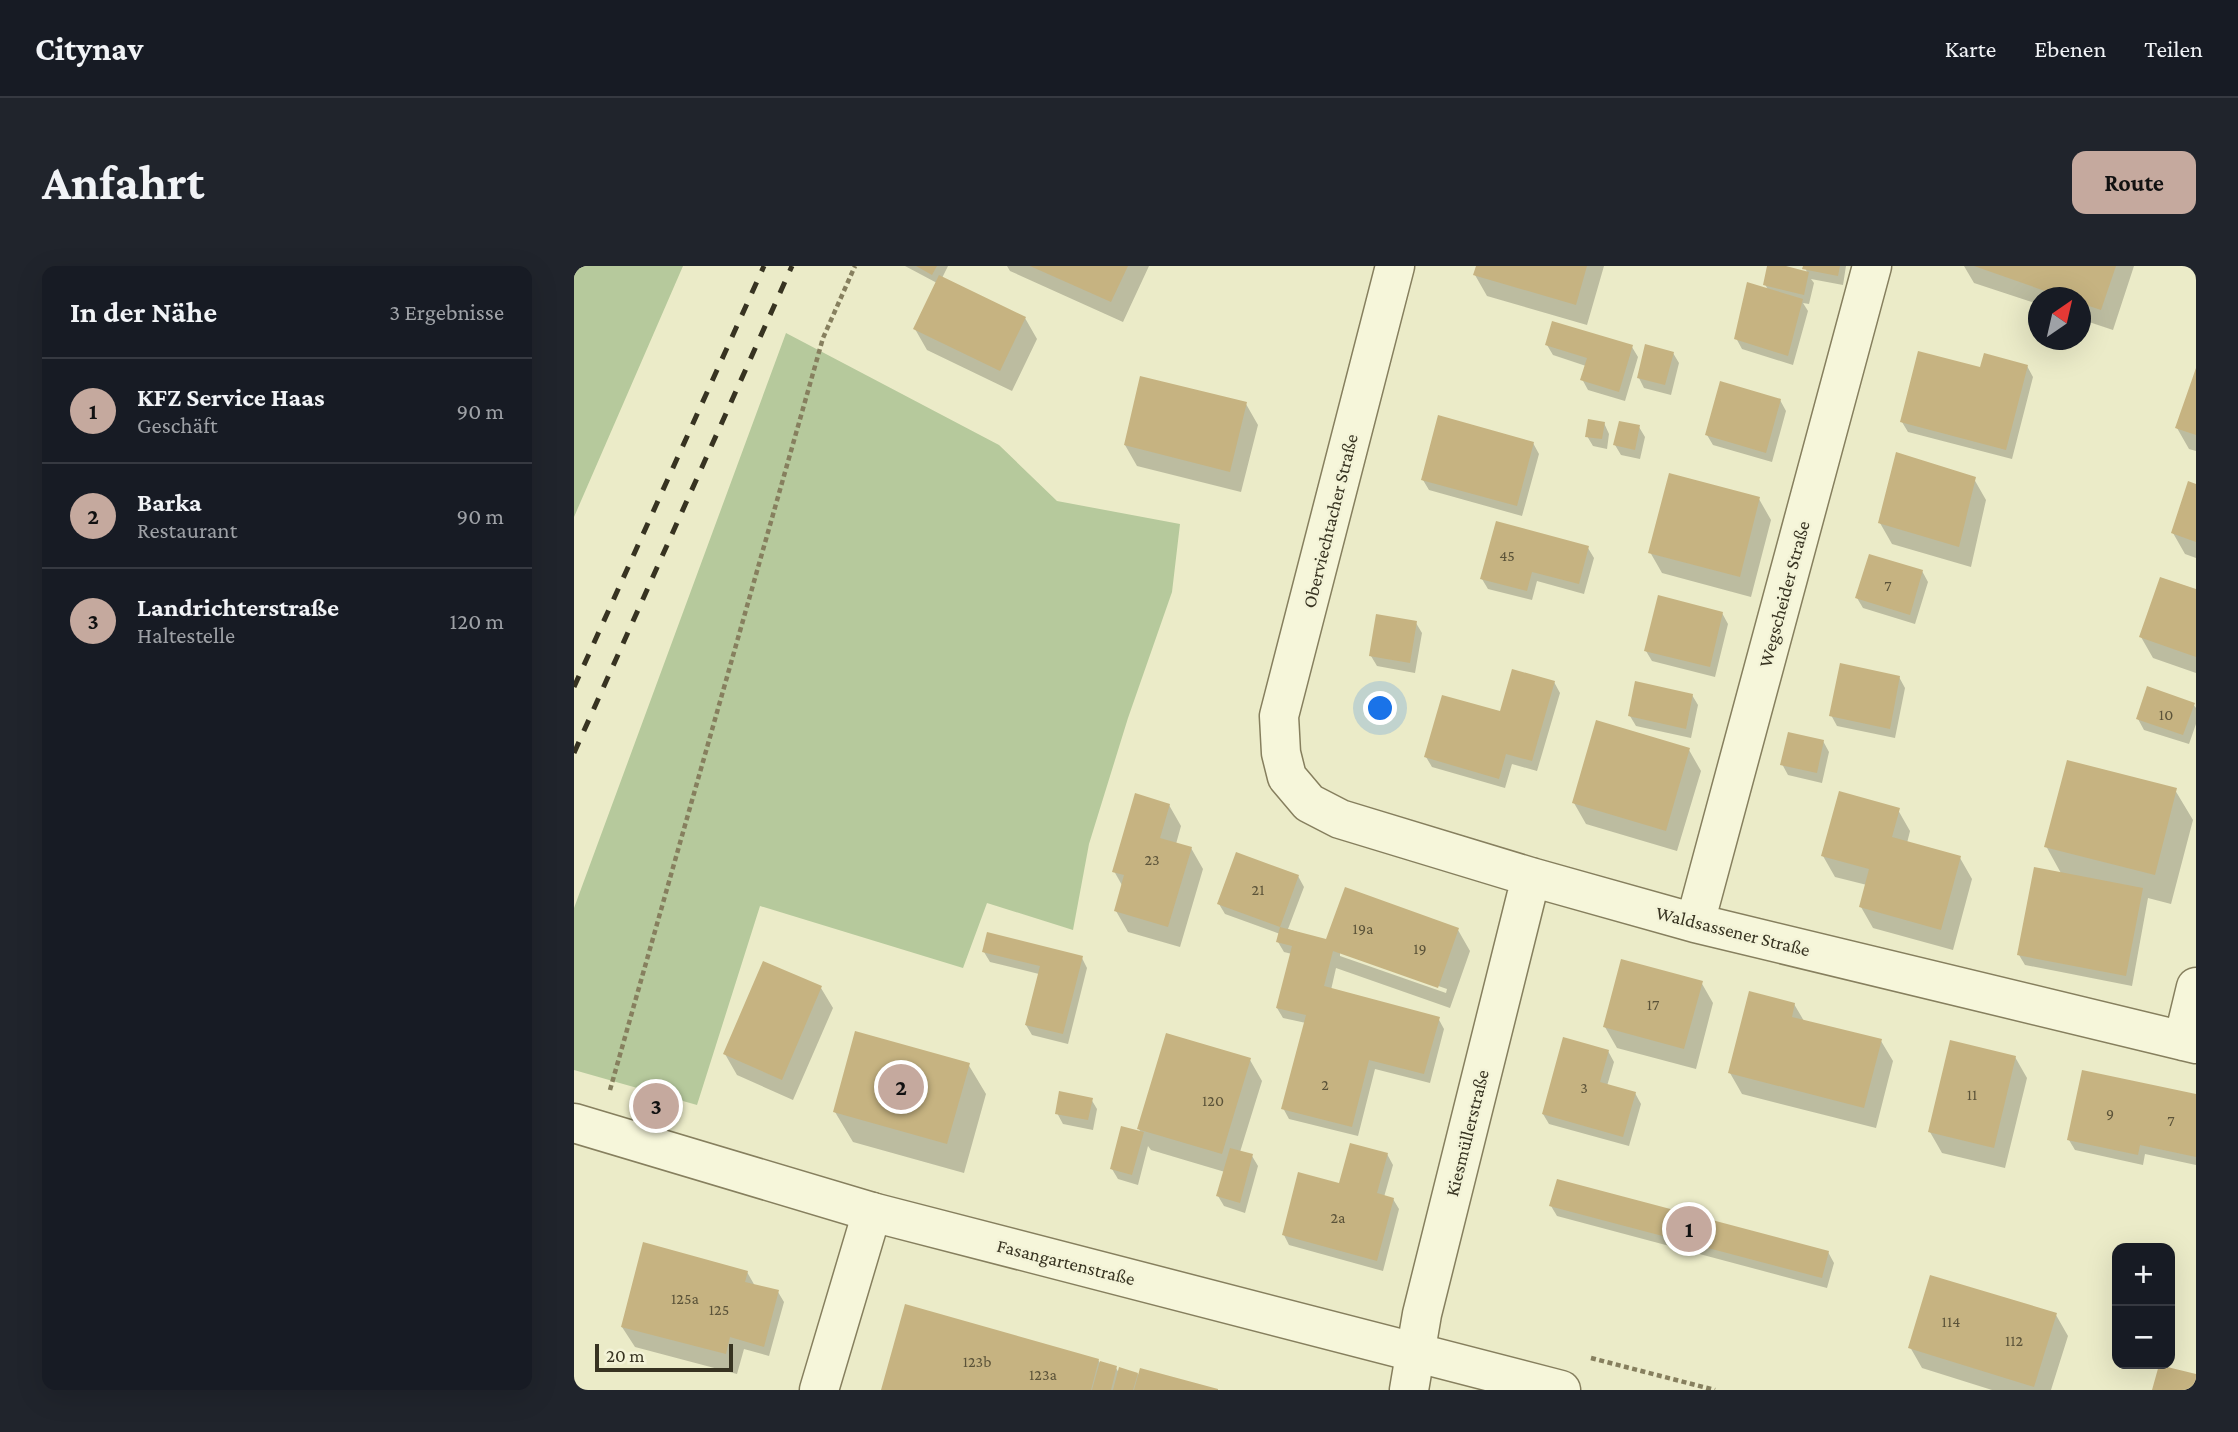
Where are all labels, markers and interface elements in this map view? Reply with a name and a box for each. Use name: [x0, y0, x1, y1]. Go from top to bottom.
text: Citynav: [35, 30, 143, 67]
text: Karte: [1945, 35, 1996, 62]
text: Ebenen: [2034, 35, 2106, 62]
text: Teilen: [2144, 35, 2203, 62]
button: Route: [2072, 151, 2196, 214]
text: Anfahrt: [42, 155, 204, 210]
north arrow: [2028, 287, 2091, 350]
text: In der Nähe: [70, 295, 217, 328]
text: 3 Ergebnisse: [389, 299, 504, 325]
text: KFZ Service Haas: [137, 383, 325, 412]
text: 1: [89, 398, 97, 424]
text: 90 m: [457, 398, 504, 424]
text: Geschäft: [137, 412, 218, 438]
street label: Oberviechtacher Straße: [1298, 432, 1362, 610]
text: Barka: [137, 488, 202, 517]
text: 2: [87, 503, 99, 529]
text: 90 m: [457, 503, 504, 529]
text: Restaurant: [137, 517, 237, 543]
street label: Wegscheider Straße: [1754, 518, 1814, 670]
house number: 45: [1499, 547, 1515, 564]
house number: 7: [1884, 577, 1892, 594]
text: Landrichterstraße: [137, 593, 339, 622]
text: 3: [87, 608, 99, 634]
text: 120 m: [450, 608, 504, 634]
text: Haltestelle: [137, 622, 235, 648]
your location: [1363, 691, 1397, 725]
house number: 10: [2159, 706, 2173, 723]
house number: 23: [1144, 851, 1160, 868]
house number: 21: [1252, 881, 1264, 898]
street label: Waldsassener Straße: [1654, 902, 1812, 960]
house number: 19a: [1353, 920, 1374, 937]
house number: 19: [1413, 940, 1427, 957]
house number: 17: [1647, 996, 1660, 1013]
pin: 2: [878, 1061, 924, 1113]
street label: Kiesmüllerstraße: [1441, 1067, 1493, 1199]
house number: 2: [1321, 1076, 1329, 1093]
house number: 3: [1580, 1079, 1588, 1096]
pin: 3: [633, 1080, 679, 1132]
house number: 11: [1967, 1086, 1977, 1103]
house number: 120: [1202, 1092, 1224, 1109]
house number: 9: [2106, 1105, 2114, 1122]
house number: 7: [2167, 1112, 2175, 1129]
pin: 1: [1666, 1203, 1712, 1255]
house number: 2a: [1330, 1209, 1346, 1226]
street label: Fasangartenstraße: [995, 1235, 1137, 1289]
map controls: [2112, 1243, 2175, 1369]
button: +: [2112, 1243, 2175, 1306]
house number: 125a: [671, 1290, 700, 1307]
house number: 125: [709, 1301, 729, 1318]
button: −: [2112, 1306, 2175, 1369]
house number: 114: [1942, 1313, 1960, 1330]
house number: 112: [2005, 1332, 2024, 1349]
scale bar: [595, 1341, 733, 1373]
text: 20 m: [606, 1345, 645, 1366]
house number: 123b: [963, 1353, 991, 1370]
house number: 123a: [1029, 1366, 1058, 1383]

